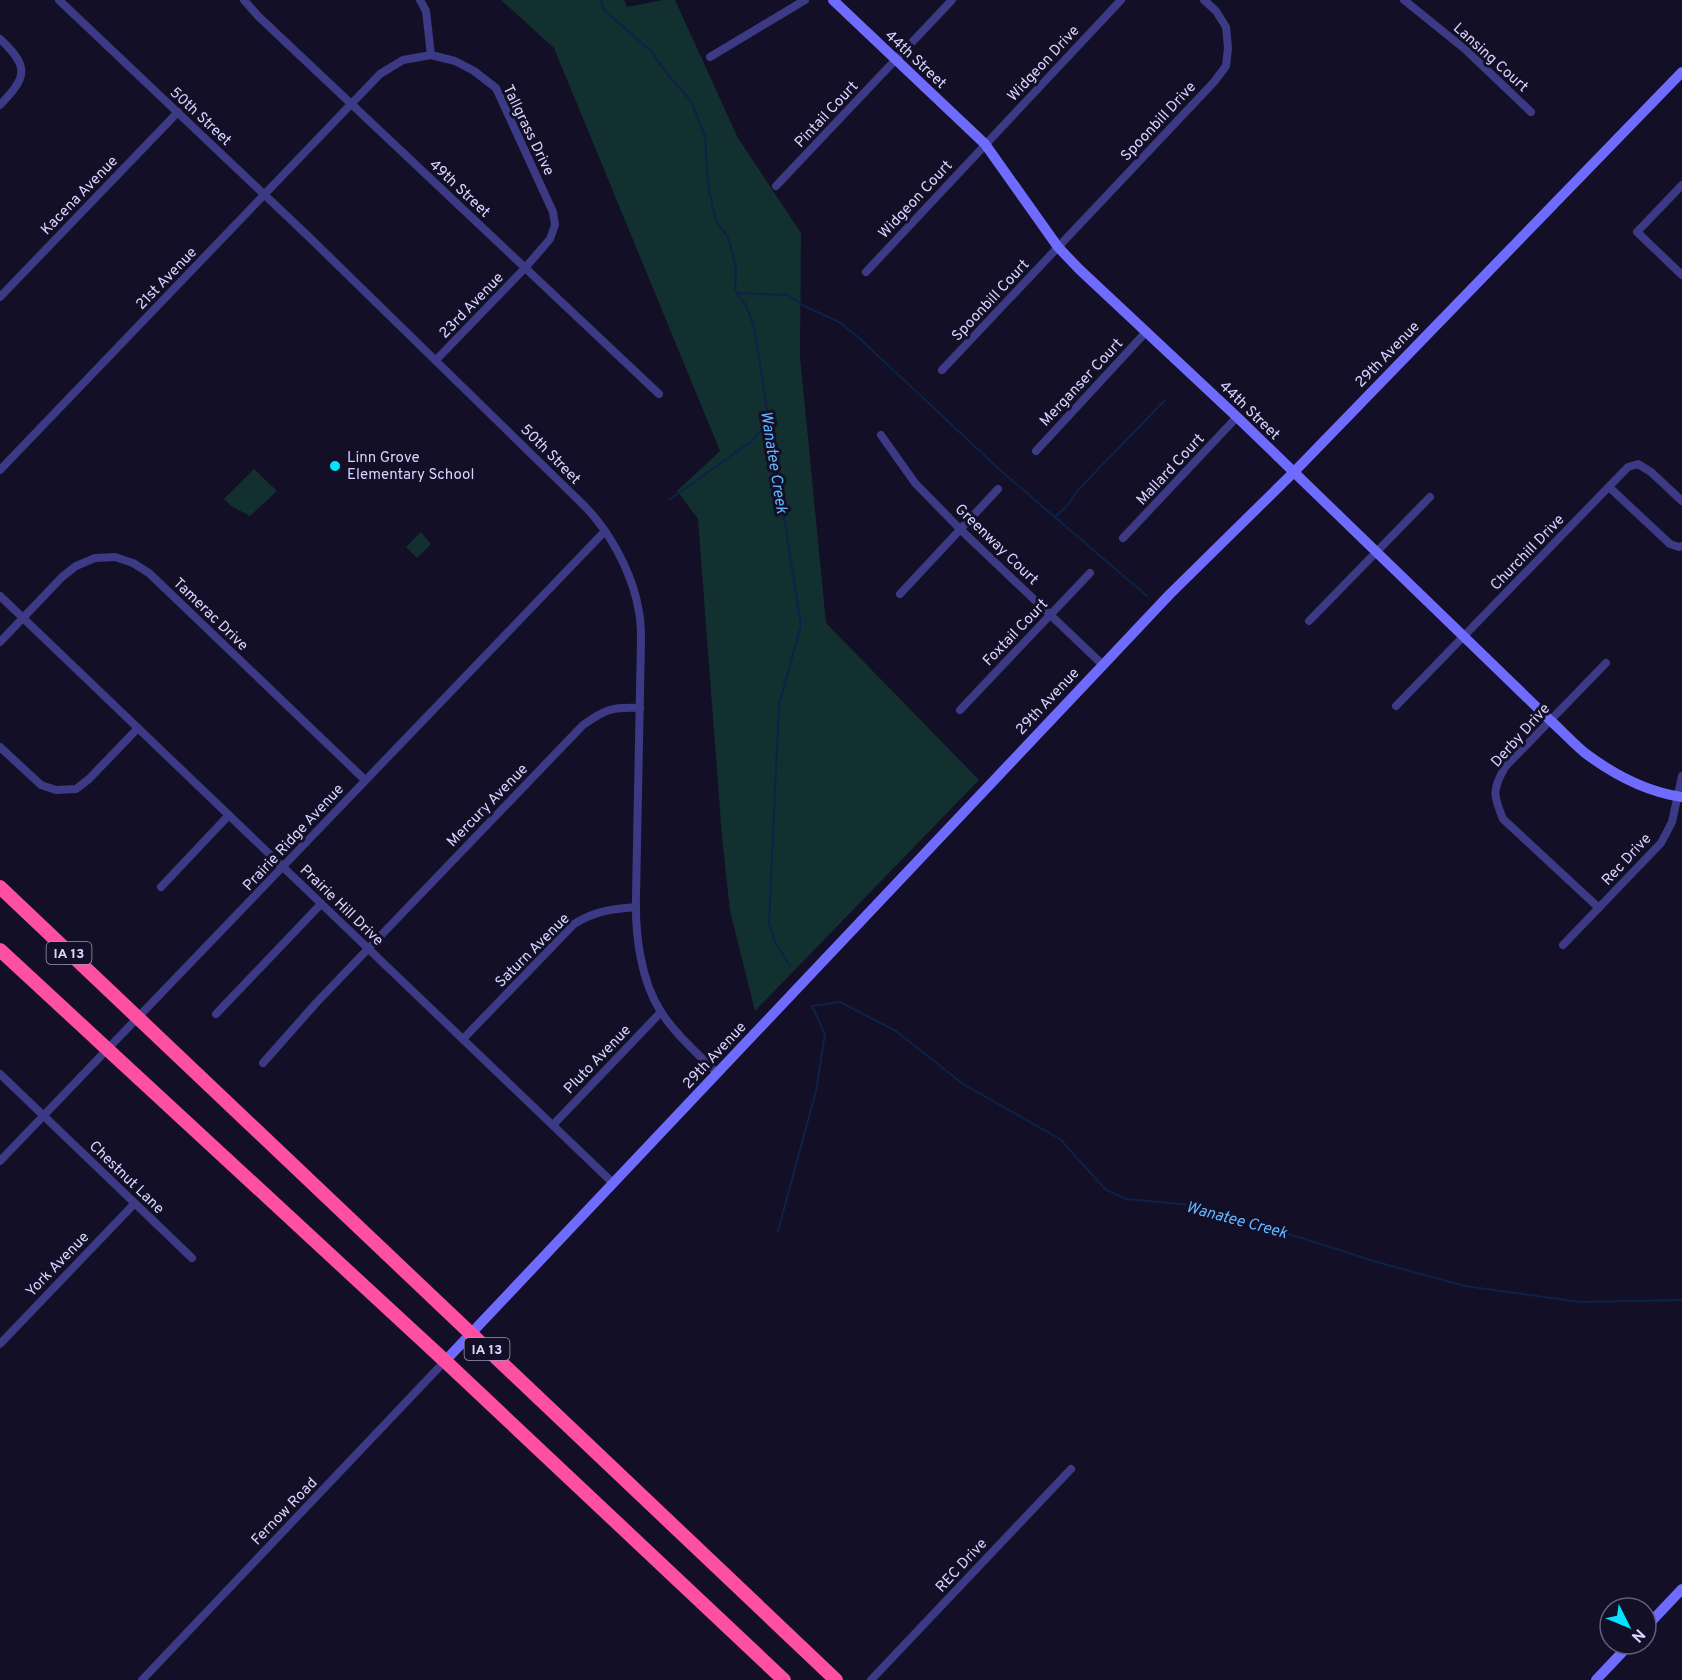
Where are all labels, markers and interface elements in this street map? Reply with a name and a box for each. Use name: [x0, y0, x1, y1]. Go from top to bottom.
street label: Lansing Court: [1448, 19, 1532, 97]
street label: Widgeon Drive: [1004, 22, 1084, 106]
street label: 44th Street: [880, 27, 950, 93]
street label: Pintail Court: [791, 78, 863, 152]
street label: Spoonbill Drive: [1117, 78, 1201, 166]
street label: Tallgrass Drive: [497, 82, 558, 179]
street label: 50th Street: [165, 84, 235, 150]
street label: Kacena Avenue: [37, 152, 123, 240]
street label: 49th Street: [424, 156, 493, 222]
street label: Widgeon Court: [875, 157, 957, 243]
street label: 21st Avenue: [132, 244, 202, 314]
street label: Spoonbill Court: [948, 256, 1034, 346]
street label: 23rd Avenue: [436, 269, 509, 343]
street label: 29th Avenue: [1352, 318, 1424, 392]
street label: Merganser Court: [1036, 335, 1128, 431]
street label: 44th Street: [1215, 377, 1283, 445]
water label: Wanatee Creek: [755, 410, 791, 516]
street label: 50th Street: [516, 421, 584, 489]
street label: Mallard Court: [1133, 430, 1209, 510]
place label: Linn Grove Elementary School: [347, 449, 474, 485]
marker: Linn Grove Elementary School: [328, 459, 342, 473]
street label: Greenway Court: [950, 500, 1042, 590]
street label: Churchill Drive: [1487, 511, 1569, 595]
street label: Tamerac Drive: [168, 574, 252, 656]
street label: Foxtail Court: [979, 596, 1053, 671]
street label: 29th Avenue: [1012, 664, 1084, 740]
street label: Derby Drive: [1487, 700, 1555, 772]
street label: Mercury Avenue: [444, 760, 533, 852]
street label: Prairie Ridge Avenue: [240, 781, 349, 896]
street label: Rec Drive: [1598, 830, 1656, 890]
street label: Prairie Hill Drive: [295, 861, 387, 951]
street label: Saturn Avenue: [492, 910, 574, 992]
road number: IA 13: [46, 942, 92, 964]
street label: 29th Avenue: [679, 1018, 751, 1094]
street label: Pluto Avenue: [560, 1022, 636, 1099]
street label: Chestnut Lane: [84, 1137, 168, 1219]
water label: Wanatee Creek: [1184, 1198, 1290, 1244]
street label: York Avenue: [22, 1228, 94, 1302]
road number: IA 13: [464, 1338, 510, 1360]
street label: Fernow Road: [248, 1474, 322, 1550]
street label: REC Drive: [932, 1535, 992, 1597]
north arrow: [1598, 1596, 1658, 1656]
text: N: [1626, 1624, 1649, 1646]

